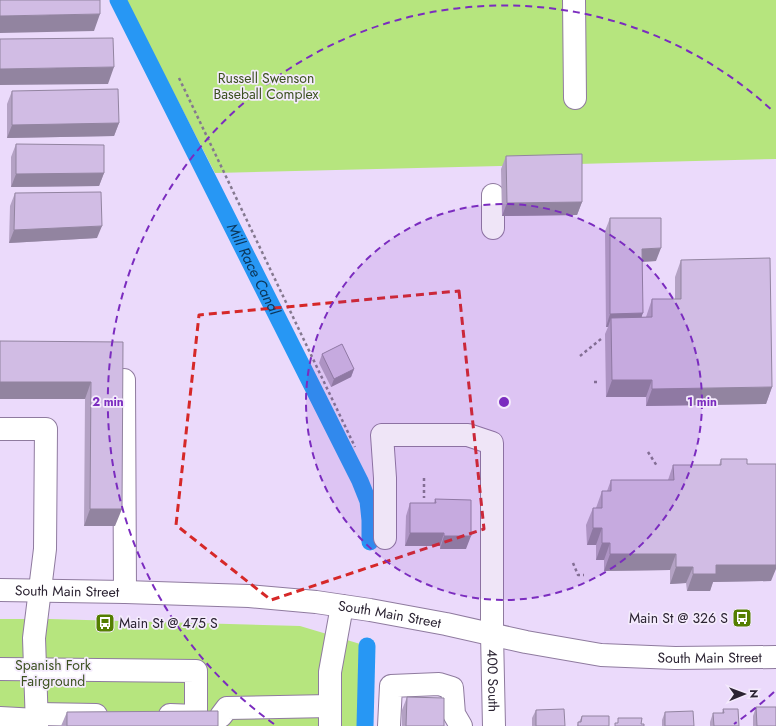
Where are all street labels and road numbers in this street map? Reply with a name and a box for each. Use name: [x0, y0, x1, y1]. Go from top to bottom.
street label: South Main Street: [15, 580, 120, 602]
street label: South Main Street: [337, 595, 443, 633]
street label: South Main Street: [657, 647, 763, 668]
street label: 400 South: [482, 649, 504, 712]

